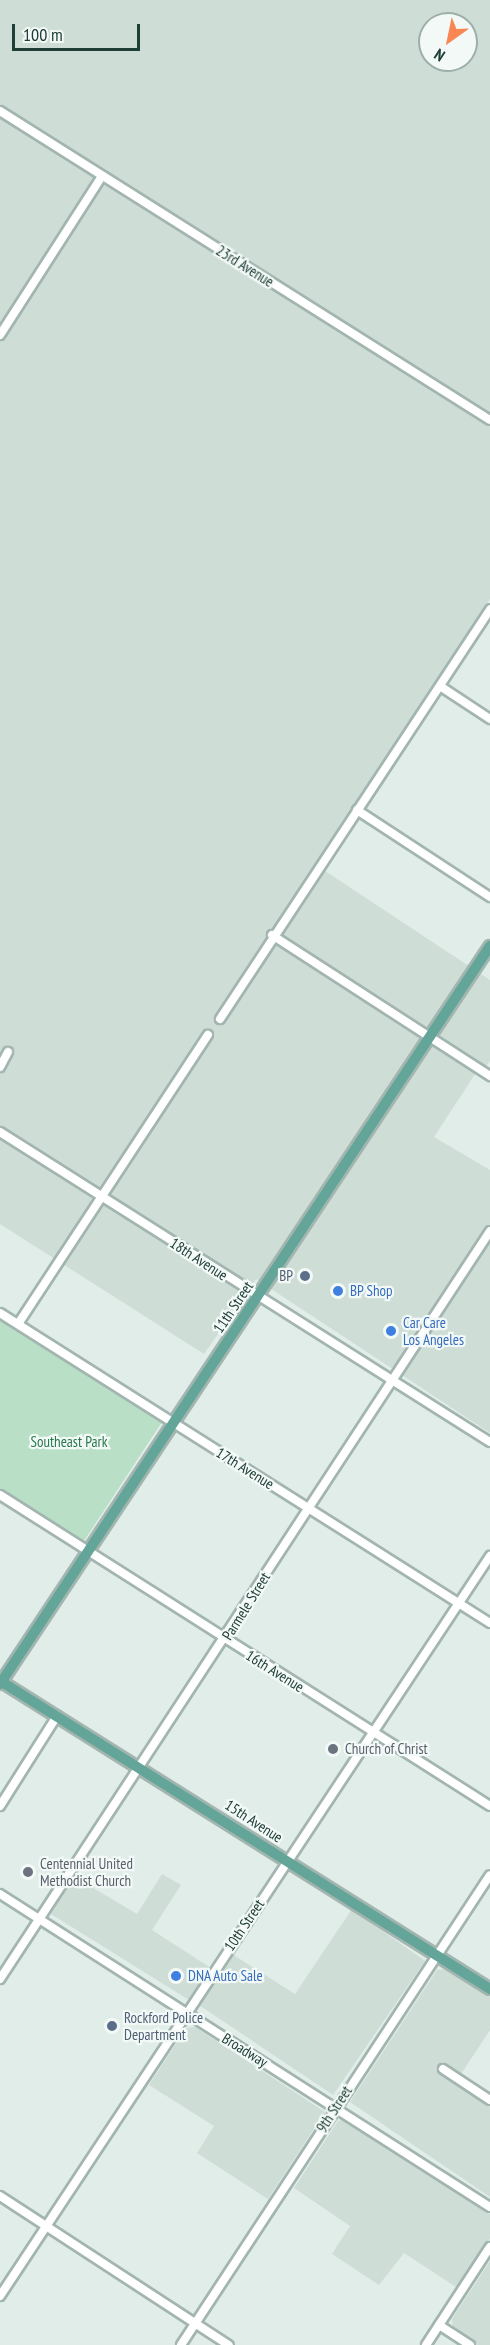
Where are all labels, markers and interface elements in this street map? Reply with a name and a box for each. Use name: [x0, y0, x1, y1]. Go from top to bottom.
scale bar: [15, 12, 142, 50]
north arrow: [418, 12, 478, 72]
text: 100 m: [23, 23, 63, 46]
text: N: [430, 45, 448, 66]
street label: 23rd Avenue: [213, 241, 277, 291]
street label: 18th Avenue: [167, 1234, 231, 1284]
place label: BP: [279, 1267, 293, 1285]
marker: BP: [298, 1269, 312, 1283]
street label: 11th Street: [209, 1278, 257, 1336]
place label: BP Shop: [350, 1282, 393, 1300]
marker: BP Shop: [331, 1284, 345, 1298]
place label: Car Care Los Angeles: [403, 1313, 464, 1348]
marker: Car Care Los Angeles: [384, 1324, 398, 1338]
park label: Southeast Park: [31, 1433, 107, 1451]
street label: 17th Avenue: [213, 1443, 277, 1493]
street label: Parmele Street: [218, 1569, 274, 1643]
street label: 16th Avenue: [243, 1646, 307, 1696]
place label: Church of Christ: [345, 1740, 428, 1758]
marker: Church of Christ: [326, 1742, 340, 1756]
street label: 15th Avenue: [222, 1796, 286, 1846]
place label: Centennial United Methodist Church: [40, 1854, 133, 1889]
marker: Centennial United Methodist Church: [21, 1865, 35, 1879]
street label: 10th Street: [220, 1896, 268, 1954]
place label: DNA Auto Sale: [188, 1967, 264, 1985]
marker: DNA Auto Sale: [169, 1969, 183, 1983]
place label: Rockford Police Department: [124, 2008, 203, 2043]
marker: Rockford Police Department: [105, 2019, 119, 2033]
street label: Broadway: [219, 2029, 271, 2071]
street label: 9th Street: [312, 2082, 356, 2136]

